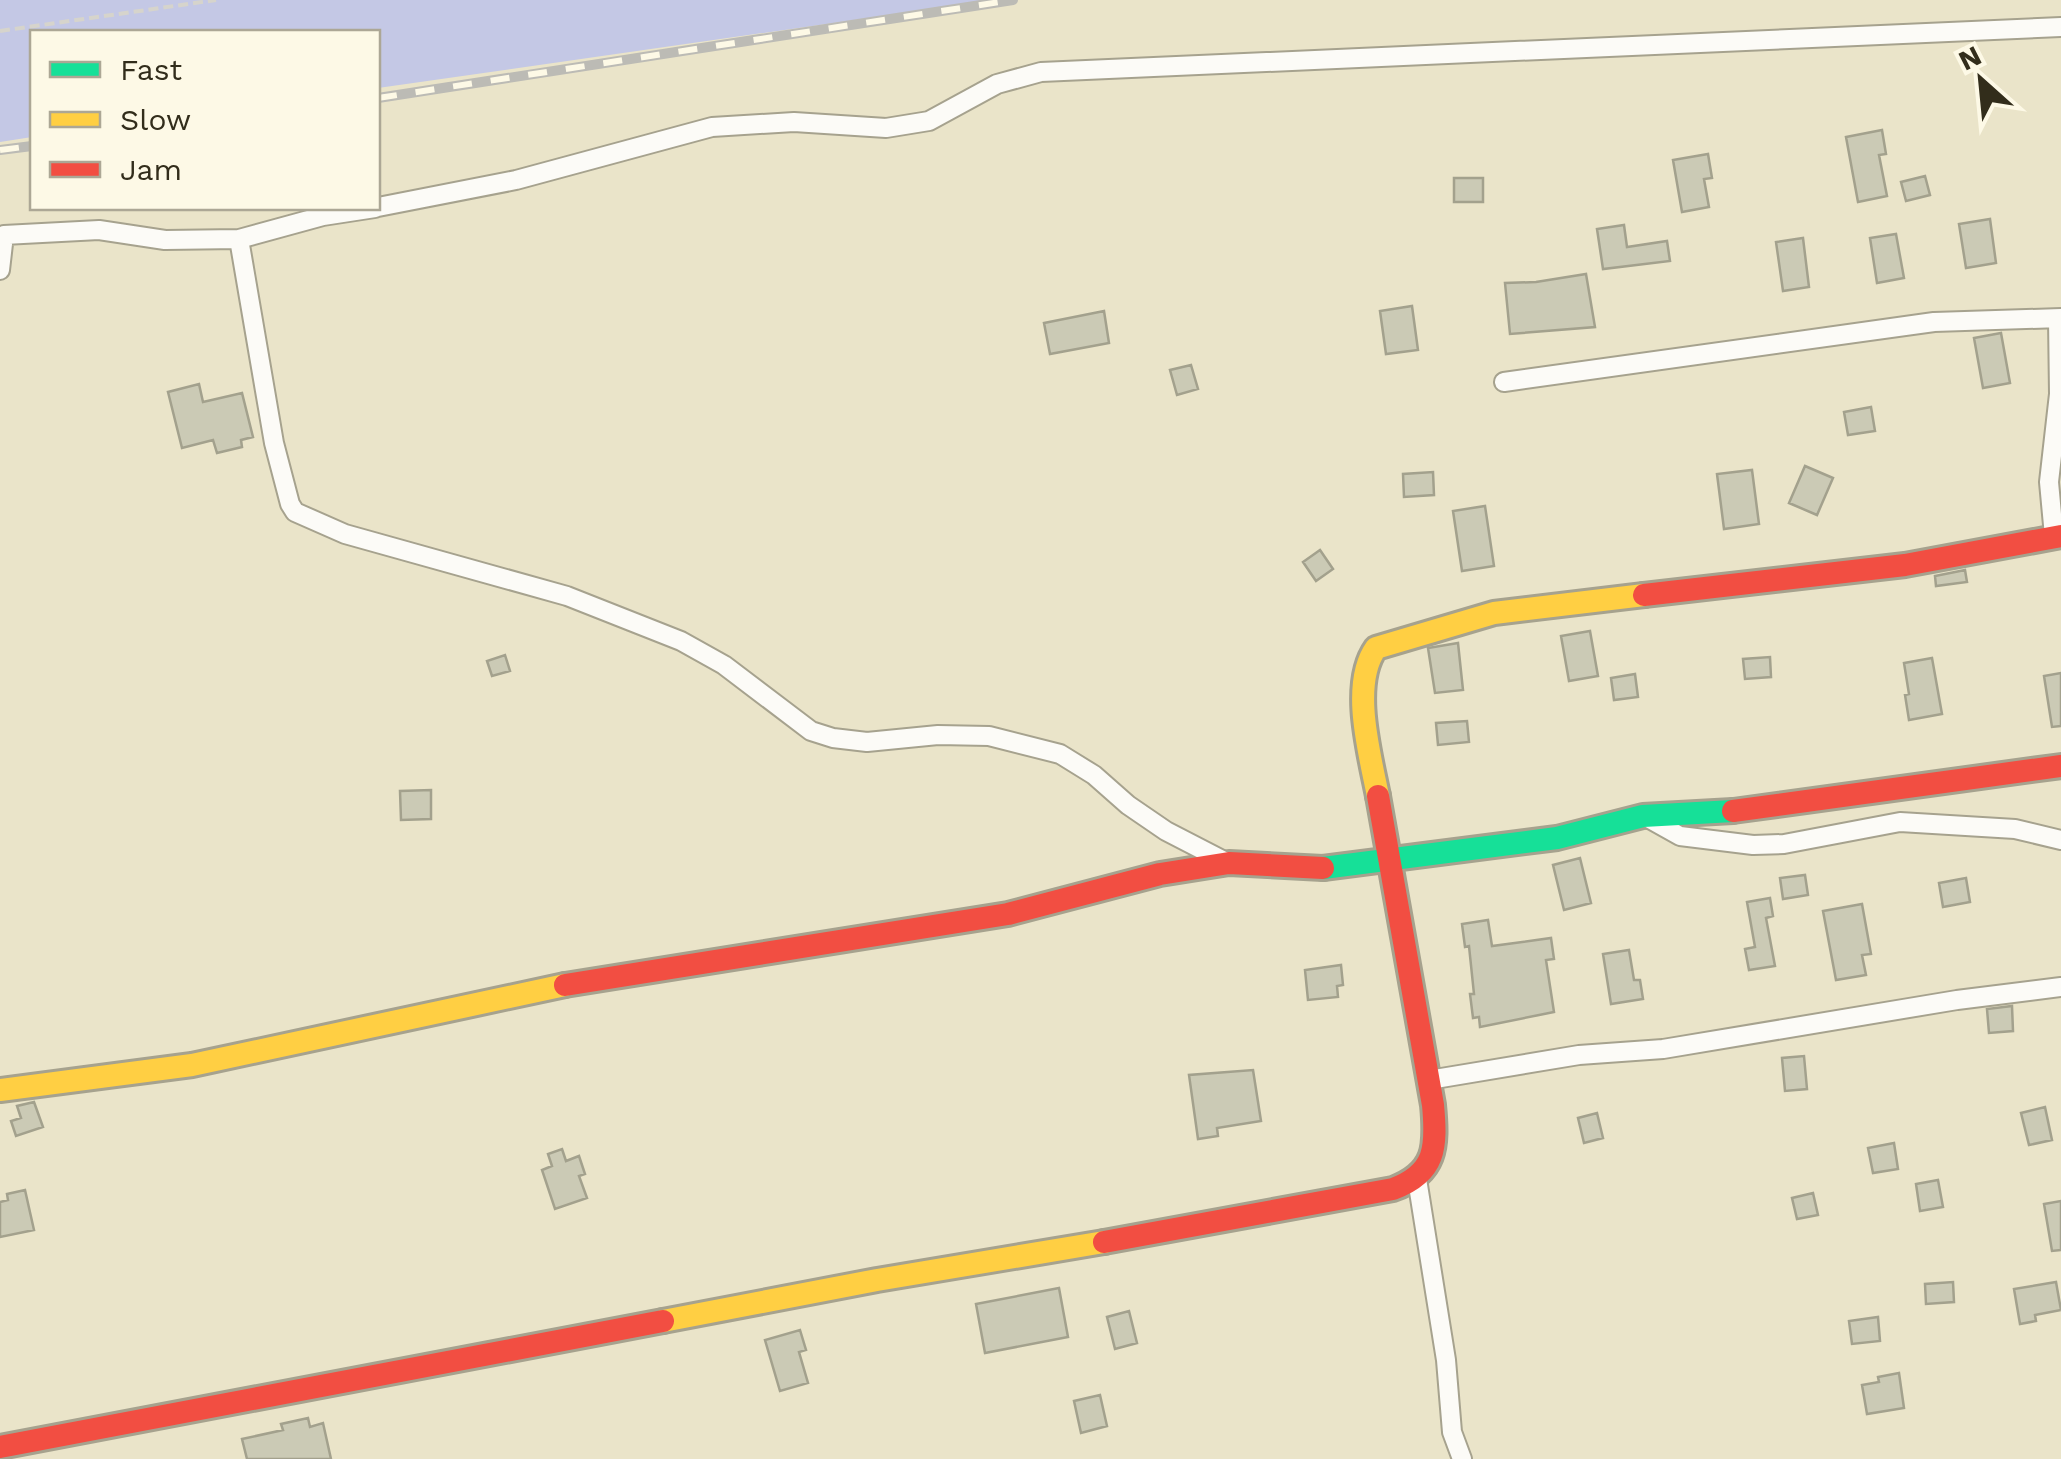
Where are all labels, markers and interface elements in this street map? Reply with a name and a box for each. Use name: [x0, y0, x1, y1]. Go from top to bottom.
legend: [30, 30, 380, 210]
north arrow: [1931, 30, 2031, 130]
text: N: [1953, 39, 1987, 78]
text: Fast: [120, 52, 183, 87]
text: Slow: [120, 102, 191, 137]
text: Jam: [120, 152, 182, 187]

